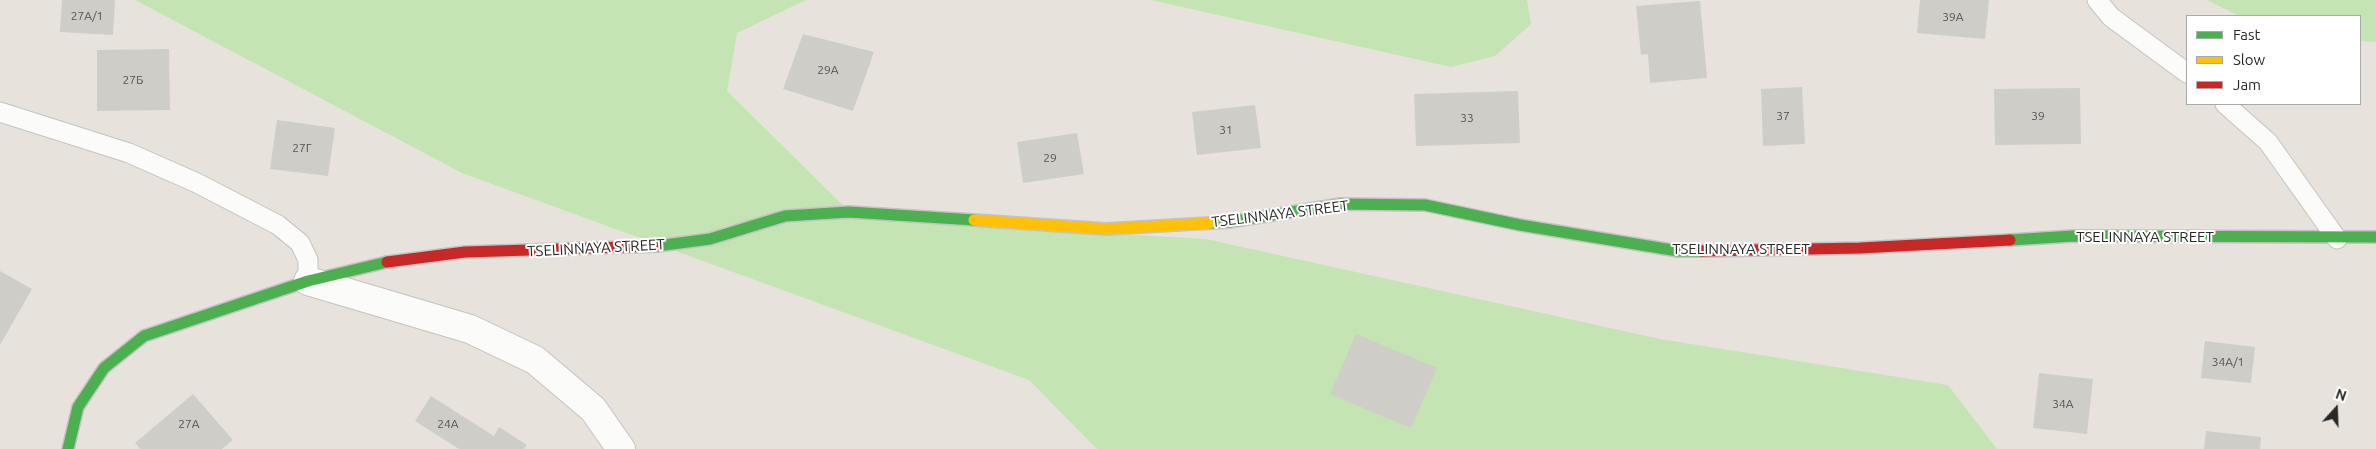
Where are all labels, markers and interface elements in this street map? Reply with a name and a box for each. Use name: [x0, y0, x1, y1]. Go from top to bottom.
house number: 27А/1: [71, 9, 103, 23]
house number: 39А: [1942, 10, 1964, 24]
legend: [2186, 15, 2361, 105]
text: Fast: [2233, 26, 2260, 43]
text: Slow: [2233, 51, 2265, 68]
house number: 29А: [817, 63, 839, 77]
house number: 27Б: [123, 73, 143, 87]
text: Jam: [2233, 76, 2261, 93]
house number: 37: [1776, 109, 1790, 123]
house number: 39: [2031, 109, 2045, 123]
house number: 33: [1460, 111, 1474, 125]
house number: 31: [1219, 123, 1233, 137]
house number: 27Г: [292, 141, 312, 155]
house number: 29: [1043, 151, 1057, 165]
street label: TSELINNAYA STREET: [1211, 197, 1349, 231]
street label: TSELINNAYA STREET: [2076, 228, 2214, 246]
street label: TSELINNAYA STREET: [527, 235, 665, 261]
street label: TSELINNAYA STREET: [1672, 240, 1810, 258]
house number: 34А/1: [2212, 355, 2244, 369]
north arrow: [2311, 384, 2361, 434]
text: N: [2333, 386, 2349, 404]
house number: 34А: [2052, 397, 2074, 411]
house number: 27А: [178, 417, 200, 431]
house number: 24А: [437, 417, 459, 431]

